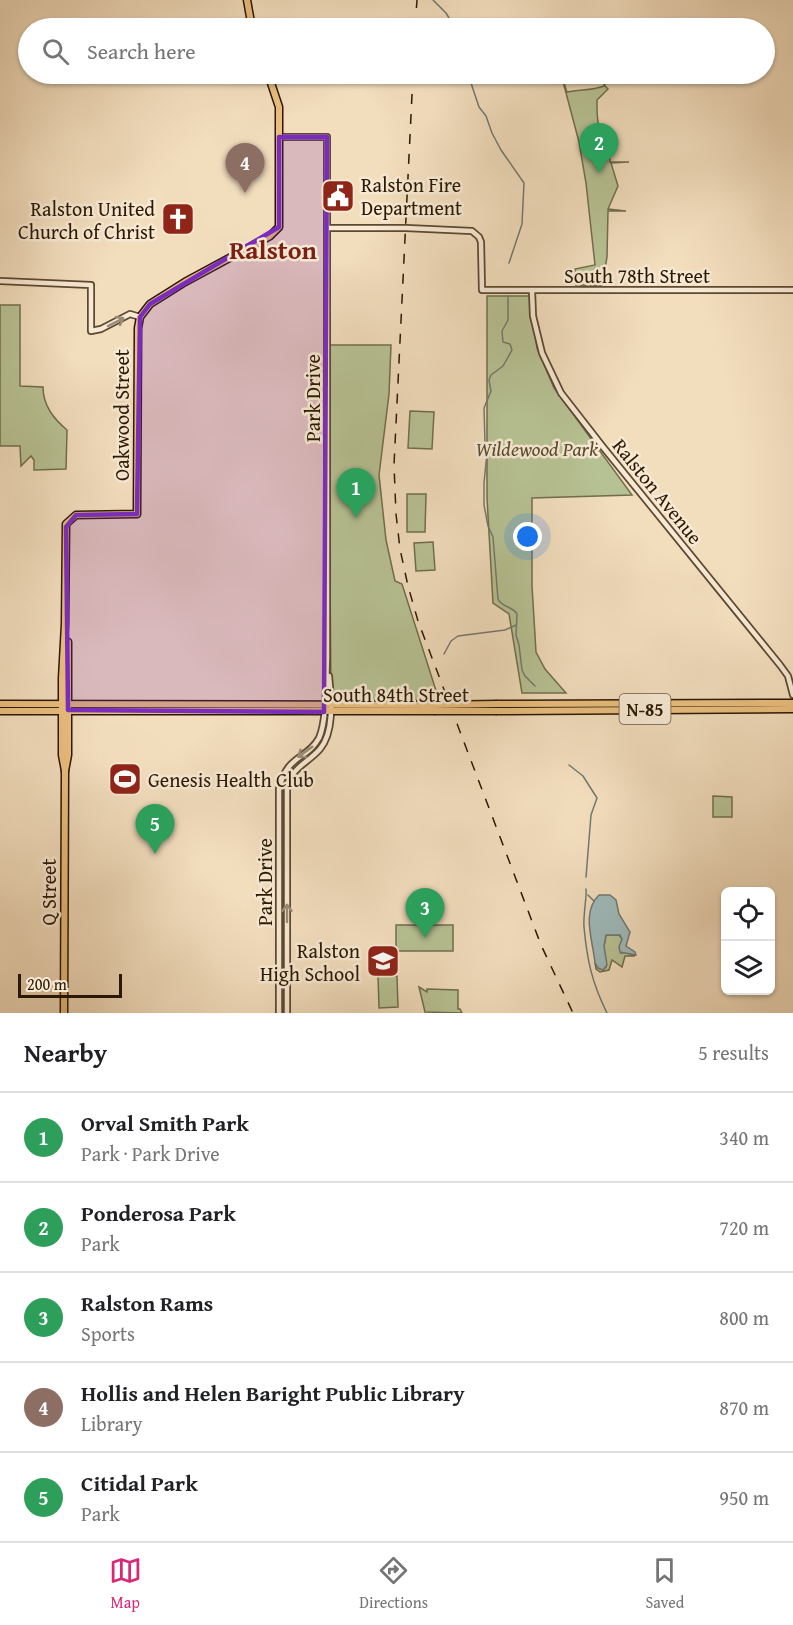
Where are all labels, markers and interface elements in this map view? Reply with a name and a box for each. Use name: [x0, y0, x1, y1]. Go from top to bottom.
search box: [18, 18, 775, 84]
icon: search: [39, 35, 72, 68]
text: Search here: [87, 35, 196, 67]
pin: 2: [580, 124, 618, 173]
pin: 4: [226, 144, 264, 193]
place label: Ralston Fire Department: [361, 170, 462, 222]
public building icon: Ralston Fire Department: [320, 178, 356, 214]
place label: Ralston United Church of Christ: [18, 194, 155, 246]
church icon: Ralston United Church of Christ: [160, 201, 196, 237]
district label: Ralston: [229, 230, 317, 269]
street label: South 78th Street: [564, 261, 710, 290]
one-way arrow: [106, 316, 124, 327]
street label: Oakwood Street: [107, 349, 136, 481]
street label: Park Drive: [298, 354, 327, 442]
street label: Ralston Avenue: [606, 432, 710, 550]
park label: Wildewood Park: [476, 434, 599, 463]
pin: 1: [336, 468, 376, 518]
your location: [513, 522, 542, 551]
street label: South 84th Street: [323, 680, 469, 709]
road number: N-85: [620, 694, 670, 724]
one-way arrow: [297, 746, 313, 758]
sports icon: Genesis Health Club: [107, 761, 143, 797]
place label: Genesis Health Club: [148, 765, 314, 794]
pin: 5: [136, 804, 174, 854]
street label: Park Drive: [250, 838, 279, 926]
street label: Q Street: [34, 858, 63, 926]
map controls: [721, 887, 775, 995]
button: locate: [721, 887, 775, 941]
pin: 3: [406, 888, 444, 938]
one-way arrow: [281, 903, 293, 923]
place label: Ralston High School: [260, 936, 360, 988]
button: layers: [721, 941, 775, 995]
school or university icon: Ralston High School: [365, 943, 401, 979]
scale bar: [18, 971, 122, 998]
text: 200 m: [27, 972, 67, 996]
text: Nearby: [24, 1033, 107, 1072]
text: 5 results: [698, 1038, 769, 1067]
text: Orval Smith Park: [81, 1107, 249, 1139]
text: 1: [38, 1123, 49, 1152]
text: 340 m: [719, 1123, 769, 1152]
text: Park · Park Drive: [81, 1139, 220, 1168]
text: Ponderosa Park: [81, 1197, 236, 1229]
text: 2: [38, 1213, 49, 1242]
text: 720 m: [719, 1213, 769, 1242]
text: Park: [81, 1229, 120, 1258]
text: Ralston Rams: [81, 1287, 213, 1319]
text: 3: [38, 1303, 49, 1332]
text: 800 m: [719, 1303, 769, 1332]
text: Sports: [81, 1319, 135, 1348]
text: Hollis and Helen Baright Public Library: [81, 1377, 465, 1409]
text: 4: [38, 1393, 49, 1422]
text: 870 m: [719, 1393, 769, 1422]
text: Library: [81, 1409, 142, 1438]
text: Citidal Park: [81, 1467, 198, 1499]
text: 5: [38, 1483, 49, 1512]
text: 950 m: [719, 1483, 769, 1512]
text: Park: [81, 1499, 120, 1528]
tab: Map: [109, 1554, 142, 1614]
tab: Directions: [359, 1554, 428, 1614]
tab: Saved: [645, 1554, 684, 1614]

